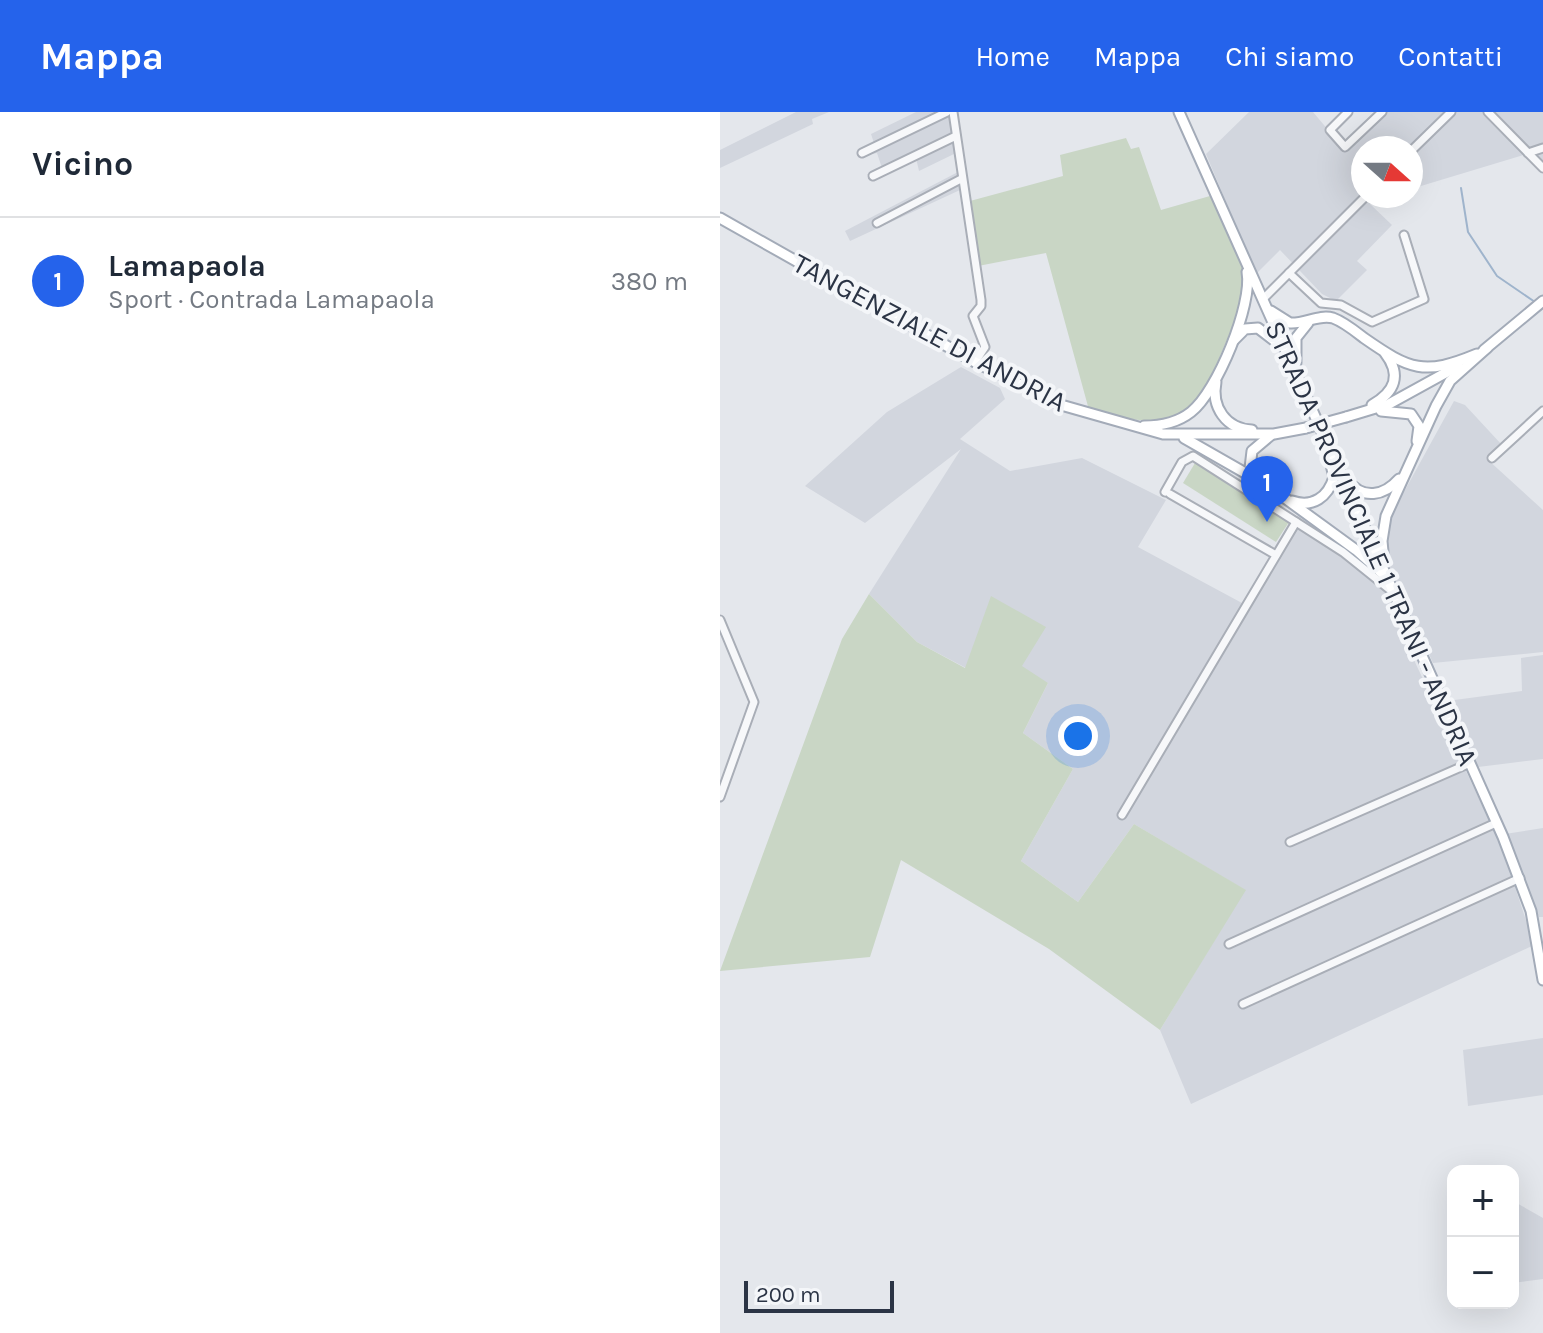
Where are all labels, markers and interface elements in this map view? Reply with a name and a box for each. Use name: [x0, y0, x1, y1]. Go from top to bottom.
text: Mappa: [40, 34, 164, 79]
text: Home: [975, 40, 1050, 73]
text: Mappa: [1094, 40, 1181, 73]
text: Chi siamo: [1225, 40, 1354, 73]
text: Contatti: [1398, 40, 1503, 73]
north arrow: [1351, 136, 1423, 208]
text: Vicino: [32, 144, 133, 184]
street label: TANGENZIALE DI ANDRIA: [787, 246, 1072, 419]
text: Lamapaola: [108, 248, 266, 284]
text: 1: [53, 266, 63, 297]
text: 380 m: [611, 266, 688, 297]
text: Sport · Contrada Lamapaola: [108, 284, 435, 315]
street label: STRADA PROVINCIALE 1 TRANI - ANDRIA: [1258, 315, 1486, 771]
pin: 1: [1241, 456, 1293, 522]
your location: [1058, 716, 1098, 756]
map controls: [1447, 1165, 1519, 1309]
button: +: [1447, 1165, 1519, 1237]
button: −: [1447, 1237, 1519, 1309]
scale bar: [744, 1277, 894, 1313]
text: 200 m: [756, 1282, 821, 1308]

